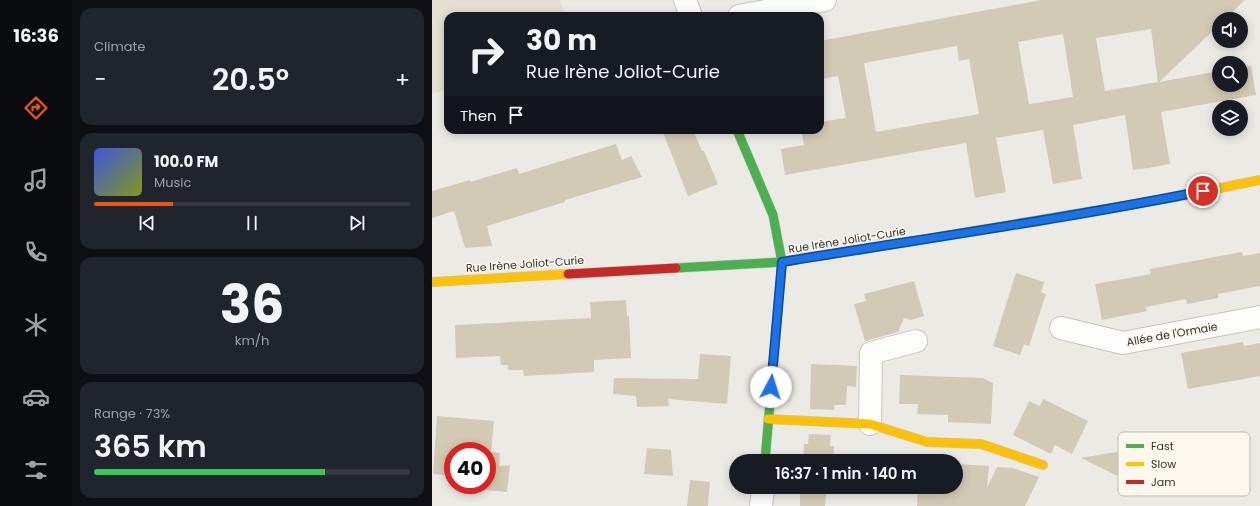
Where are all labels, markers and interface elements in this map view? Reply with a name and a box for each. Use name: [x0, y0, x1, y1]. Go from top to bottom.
map controls: [1212, 12, 1248, 136]
button: sound: [1212, 12, 1248, 48]
text: 30 m: [526, 21, 597, 60]
text: 16:36: [13, 23, 59, 48]
icon: right: [460, 28, 512, 80]
text: Climate: [94, 37, 145, 56]
button: search: [1212, 56, 1248, 92]
text: 20.5°: [212, 58, 289, 101]
text: Rue Irène Joliot-Curie: [526, 59, 720, 84]
text: −: [94, 64, 106, 95]
text: +: [395, 64, 410, 95]
icon: directions: [22, 94, 50, 122]
button: layers: [1212, 100, 1248, 136]
icon: arrive: [505, 104, 527, 126]
text: Then: [460, 105, 497, 126]
text: 100.0 FM: [154, 151, 218, 172]
icon: music: [22, 166, 50, 194]
text: Music: [154, 173, 191, 192]
pin: [1186, 174, 1220, 208]
icon: arrive: [1192, 180, 1214, 202]
icon: previous: [136, 212, 158, 234]
icon: pause: [241, 212, 263, 234]
icon: next: [346, 212, 368, 234]
street label: Rue Irène Joliot-Curie: [787, 223, 907, 257]
icon: phone: [22, 238, 50, 266]
street label: Rue Irène Joliot-Curie: [465, 252, 585, 276]
text: 36: [220, 268, 284, 341]
icon: climate: [22, 311, 50, 339]
street label: Allée de l'Ormaie: [1125, 318, 1219, 350]
text: km/h: [235, 331, 269, 350]
position arrow: [750, 366, 792, 408]
icon: car: [22, 383, 50, 411]
text: Range · 73%: [94, 404, 170, 423]
text: 365 km: [94, 425, 207, 468]
legend: [1118, 432, 1250, 496]
text: Fast: [1151, 438, 1174, 454]
speed limit sign: 40: [444, 442, 496, 494]
icon: filters: [22, 456, 50, 484]
text: Slow: [1151, 456, 1176, 472]
text: 16:37 · 1 min · 140 m: [775, 463, 917, 484]
text: Jam: [1151, 474, 1176, 490]

